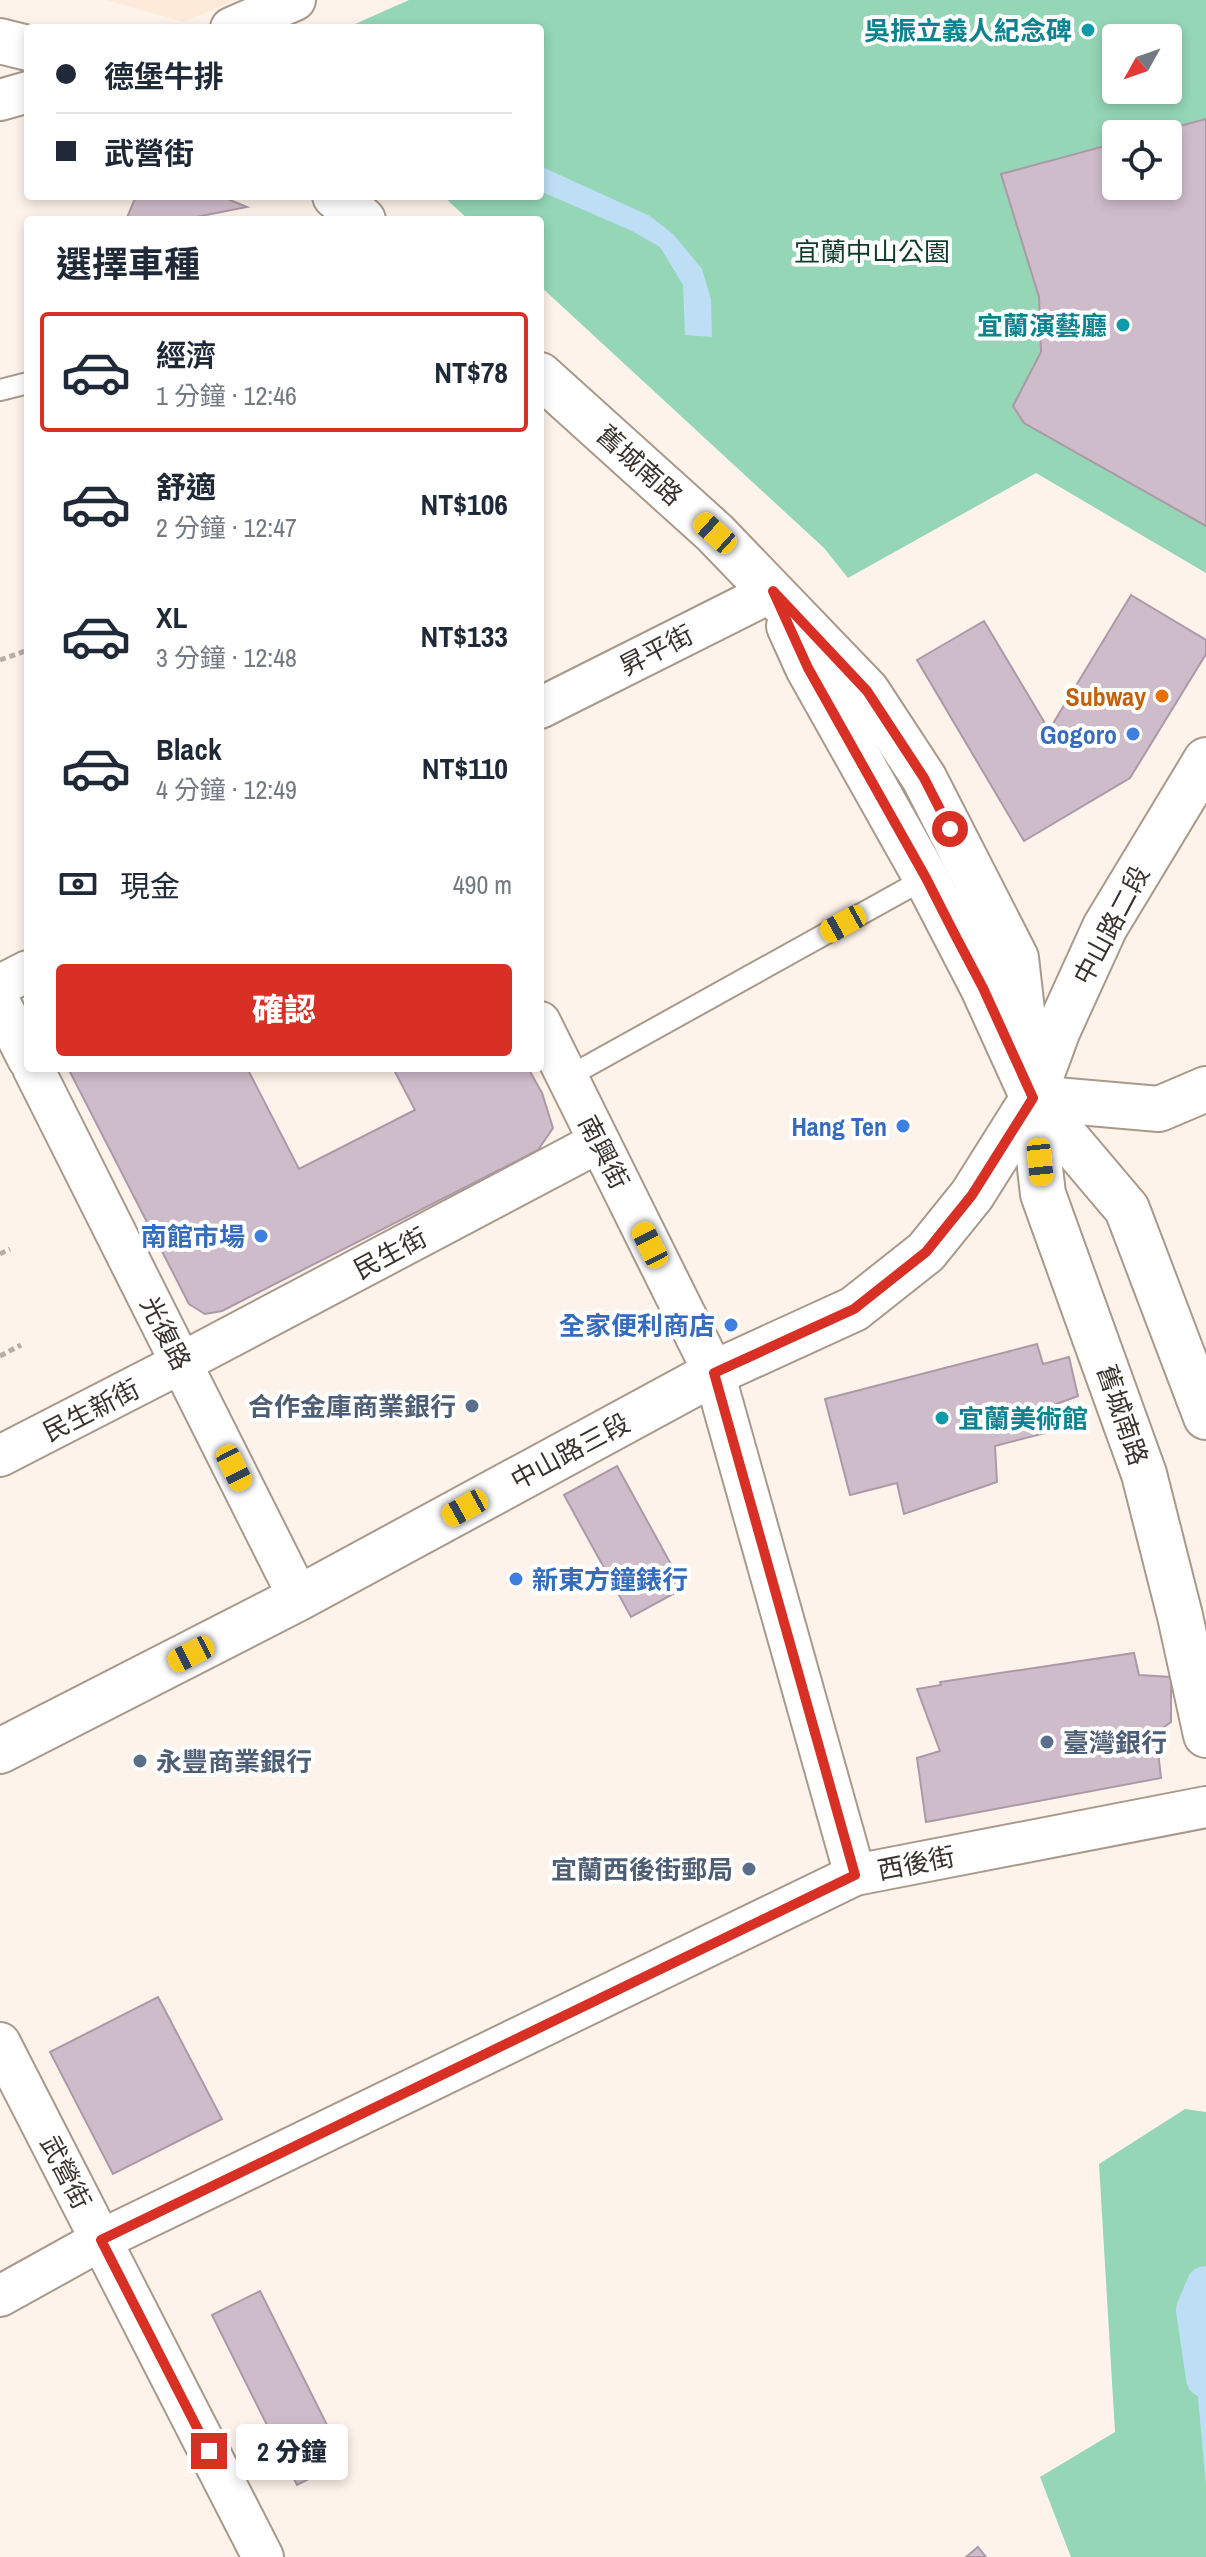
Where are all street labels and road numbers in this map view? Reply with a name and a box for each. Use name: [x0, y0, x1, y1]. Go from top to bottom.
street label: 舊城南路: [590, 417, 690, 513]
street label: 昇平街: [613, 617, 699, 683]
street label: 中山路二段: [1065, 859, 1157, 991]
street label: 南興街: [571, 1109, 637, 1195]
street label: 民生街: [347, 1219, 433, 1287]
street label: 光復路: [133, 1290, 199, 1376]
street label: 舊城南路: [1090, 1360, 1156, 1470]
street label: 民生新街: [37, 1371, 145, 1449]
street label: 中山路三段: [504, 1405, 636, 1497]
street label: 西後街: [874, 1838, 958, 1888]
street label: 武營街: [33, 2129, 99, 2215]

